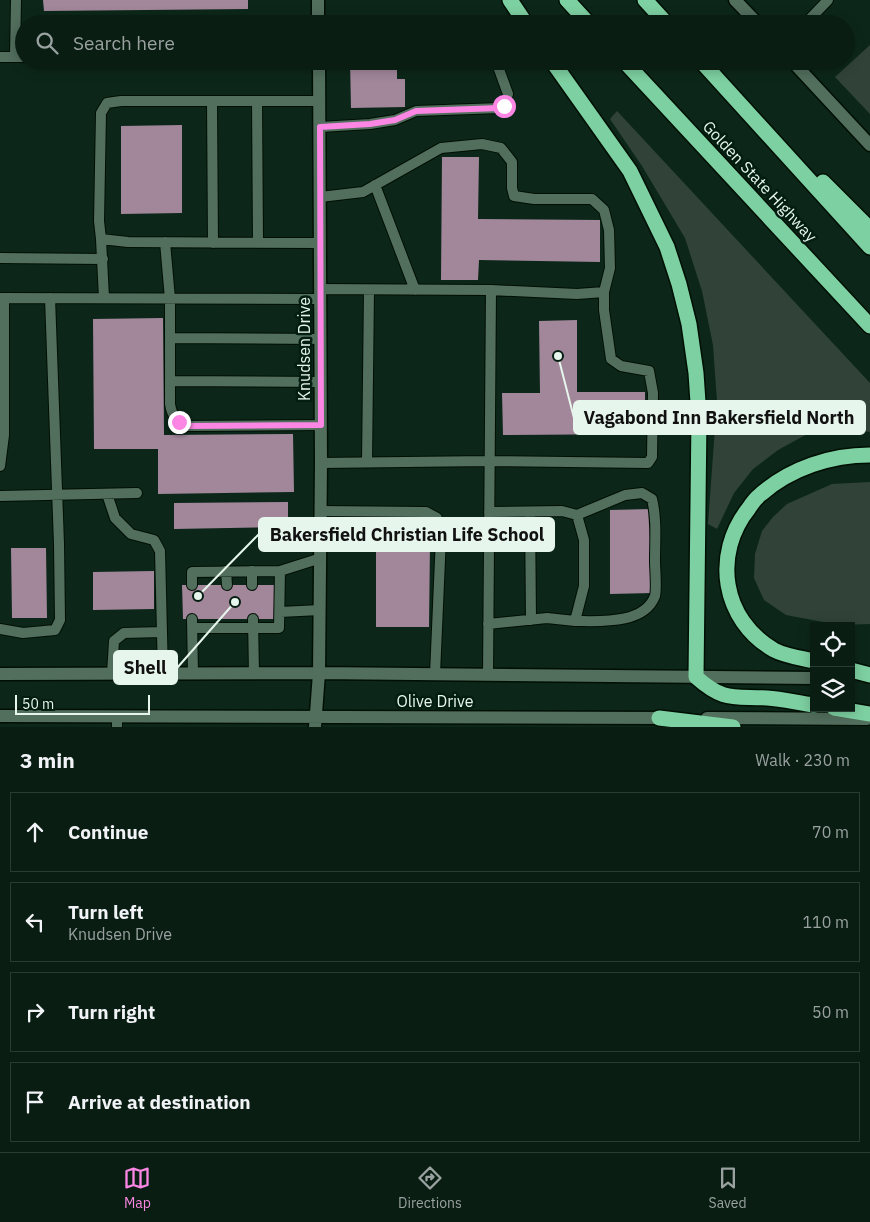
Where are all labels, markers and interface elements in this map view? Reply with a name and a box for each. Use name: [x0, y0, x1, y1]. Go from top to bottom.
search box: [15, 15, 855, 70]
icon: search: [33, 29, 61, 57]
text: Search here: [73, 31, 175, 55]
route start: [493, 95, 516, 118]
street label: Golden State Highway: [699, 116, 821, 246]
street label: Knudsen Drive: [294, 297, 314, 401]
callout: Vagabond Inn Bakersfield North: [574, 401, 865, 434]
text: Vagabond Inn Bakersfield North: [584, 406, 854, 429]
route end: [168, 411, 191, 434]
callout: Bakersfield Christian Life School: [259, 518, 554, 551]
text: Bakersfield Christian Life School: [270, 523, 545, 546]
map controls: [810, 622, 855, 712]
button: locate: [810, 622, 855, 667]
callout: Shell: [114, 651, 177, 684]
text: Shell: [124, 656, 167, 679]
button: layers: [810, 667, 855, 712]
street label: Olive Drive: [396, 691, 474, 711]
scale bar: [15, 692, 150, 715]
text: 50 m: [22, 695, 54, 713]
text: 3 min: [20, 746, 75, 774]
text: Walk · 230 m: [755, 750, 850, 770]
icon: ahead: [21, 818, 49, 846]
text: Continue: [68, 820, 148, 844]
text: 70 m: [812, 822, 849, 842]
text: Turn left: [68, 900, 144, 924]
icon: left: [21, 908, 49, 936]
text: 110 m: [802, 912, 849, 932]
text: Knudsen Drive: [68, 924, 172, 944]
icon: right: [21, 998, 49, 1026]
text: Turn right: [68, 1000, 155, 1024]
text: 50 m: [812, 1002, 849, 1022]
icon: arrive: [21, 1088, 49, 1116]
text: Arrive at destination: [68, 1090, 251, 1114]
tab: Map: [123, 1164, 151, 1212]
tab: Directions: [398, 1164, 462, 1212]
tab: Saved: [709, 1164, 747, 1212]

